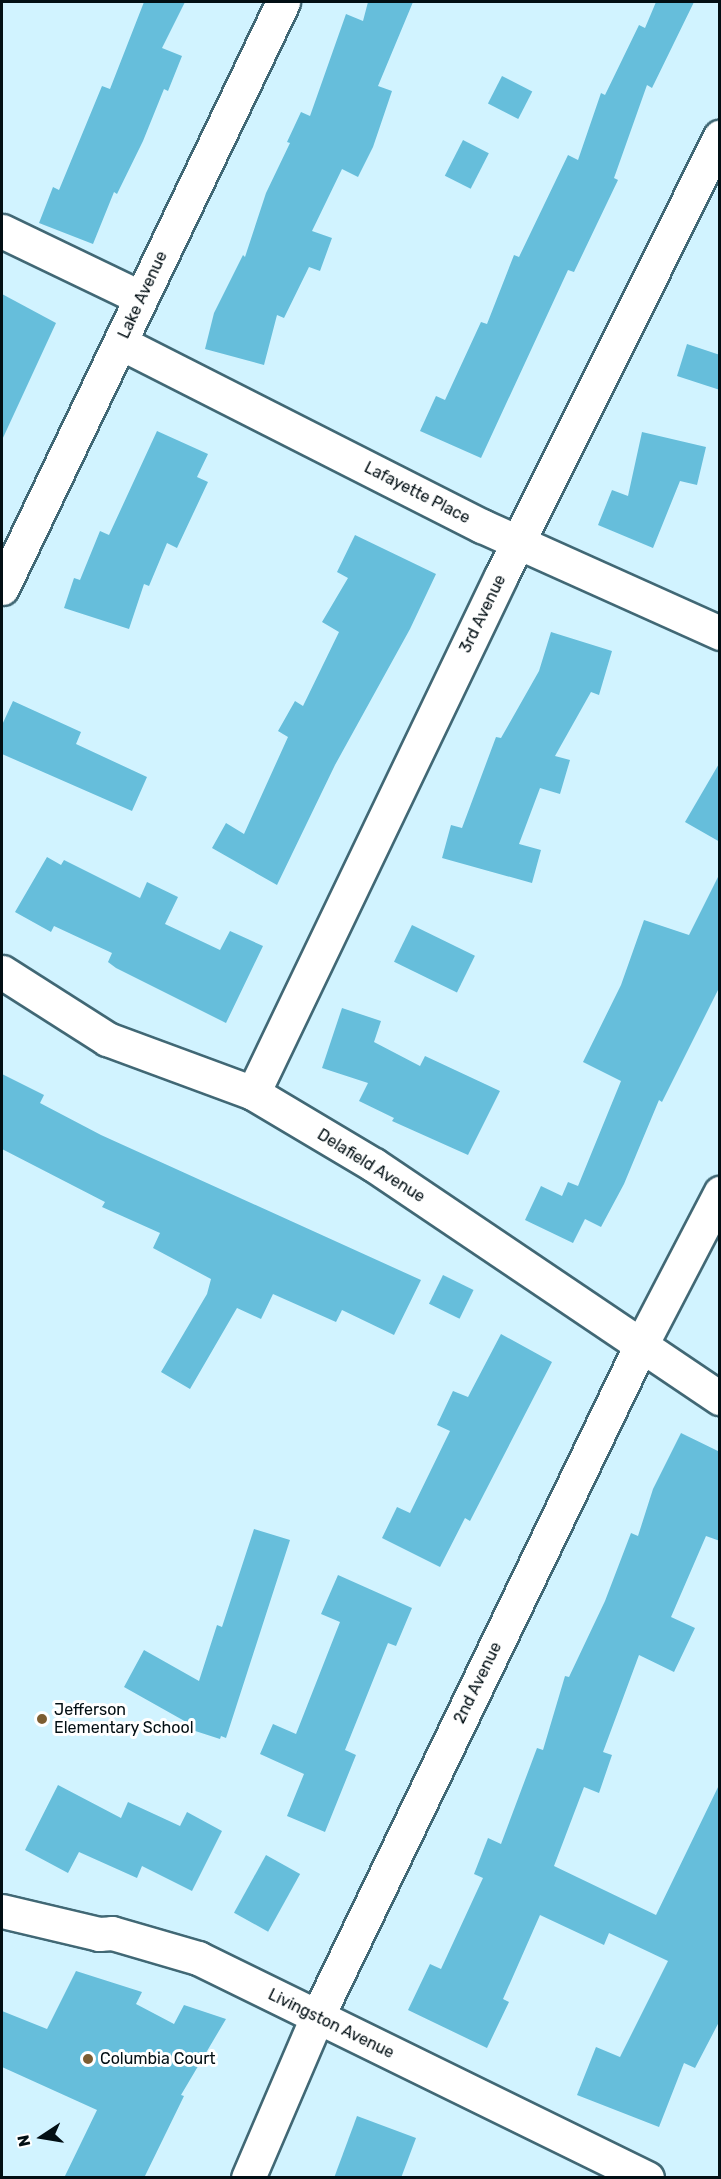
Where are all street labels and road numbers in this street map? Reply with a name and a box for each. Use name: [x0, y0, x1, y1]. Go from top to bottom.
street label: Lake Avenue: [114, 248, 172, 342]
street label: Lafayette Place: [361, 458, 473, 528]
street label: 3rd Avenue: [456, 572, 510, 656]
street label: Delafield Avenue: [313, 1125, 429, 1207]
street label: 2nd Avenue: [450, 1639, 506, 1727]
street label: Livingston Avenue: [265, 1985, 397, 2063]

